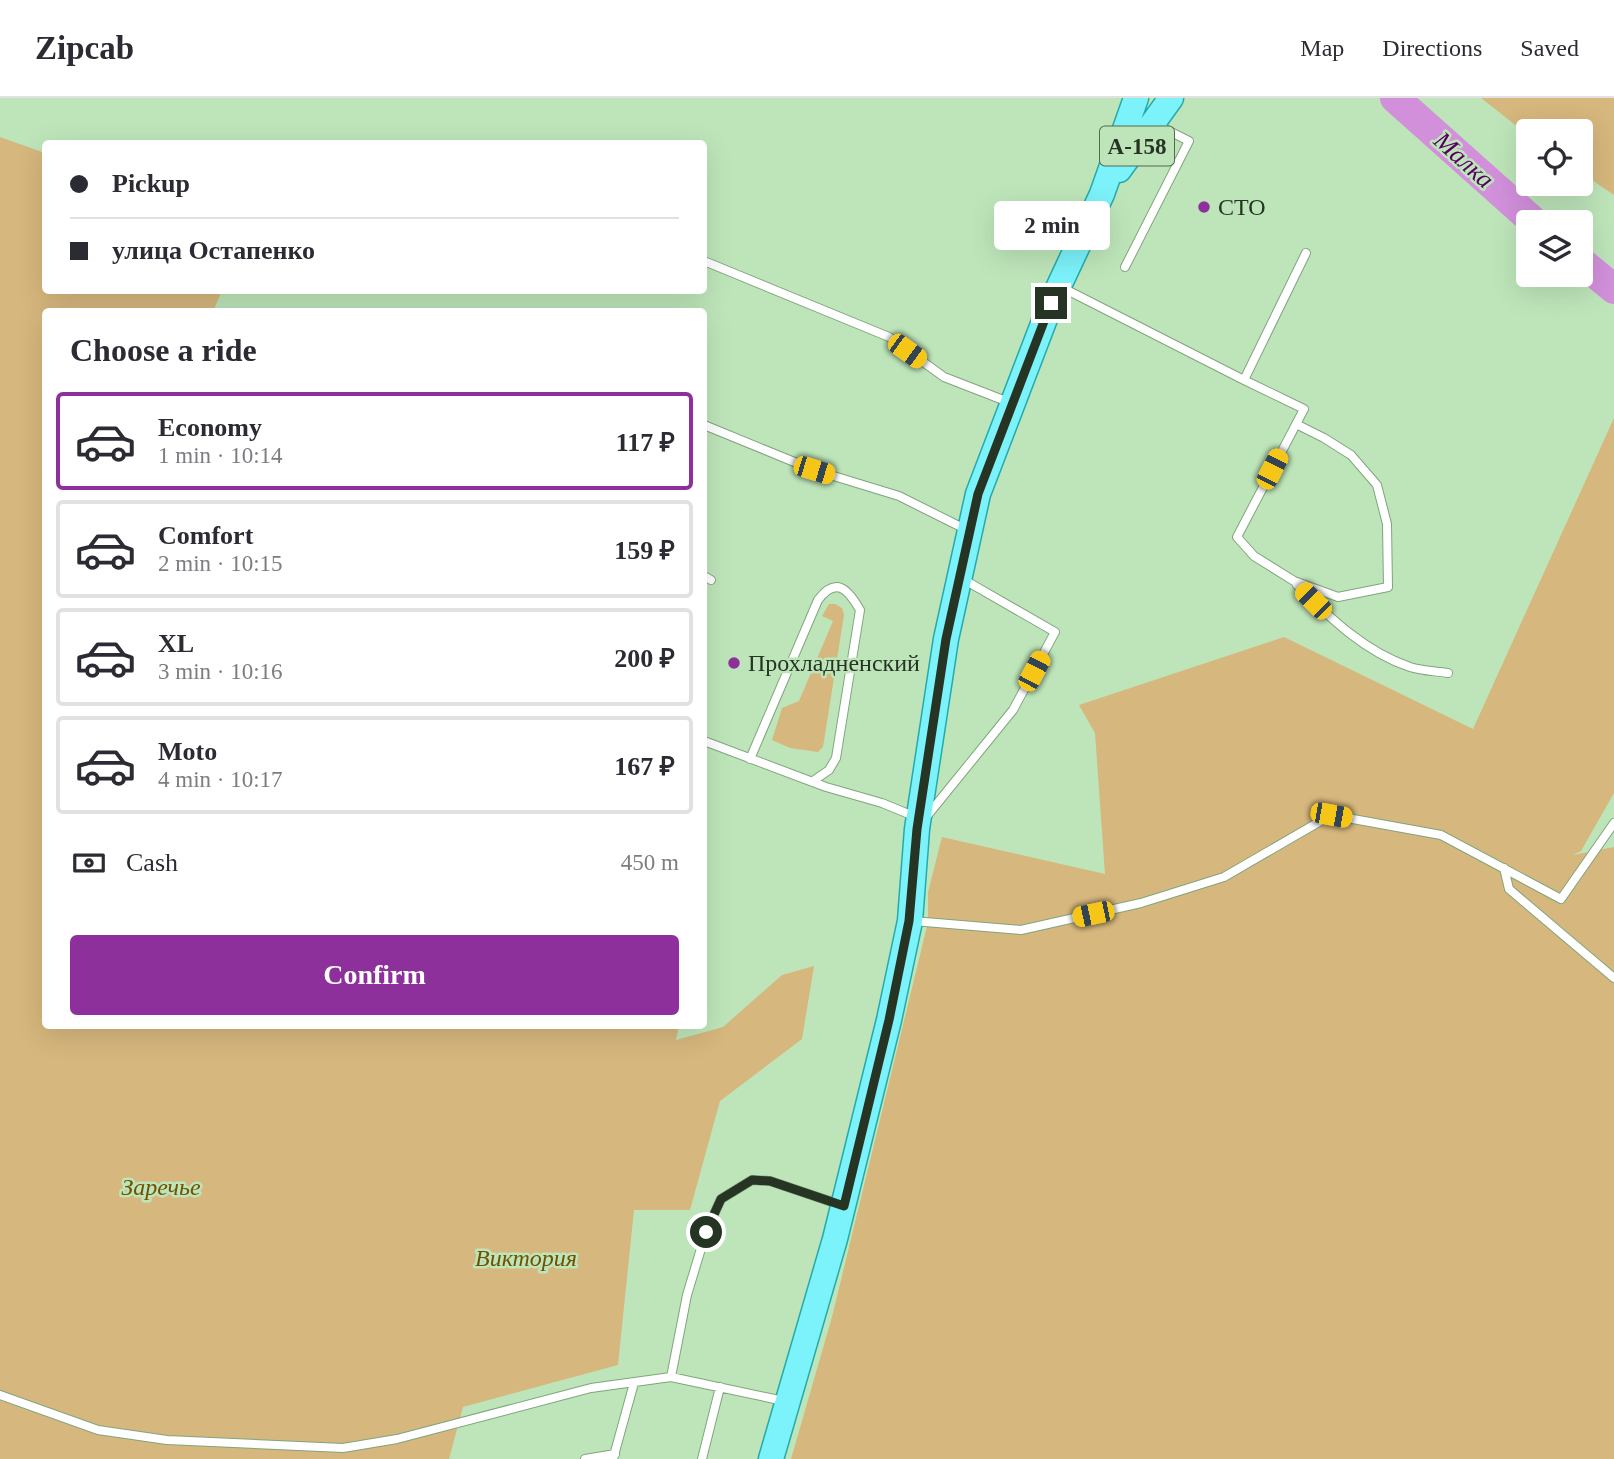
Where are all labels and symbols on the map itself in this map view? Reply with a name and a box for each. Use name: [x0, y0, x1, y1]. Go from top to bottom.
water label: Малка: [1427, 125, 1500, 194]
road number: А-158: [1100, 126, 1174, 166]
place label: СТО: [1218, 194, 1266, 220]
marker: СТО: [1196, 199, 1212, 215]
callout: 2 min: [993, 202, 1109, 250]
route end: [1035, 287, 1067, 319]
car: [884, 330, 931, 372]
car: [1254, 446, 1291, 492]
car: [791, 454, 838, 486]
car: [1291, 579, 1336, 623]
car: [1015, 648, 1054, 694]
place label: Прохладненский: [748, 650, 920, 676]
marker: Прохладненский: [726, 655, 742, 671]
car: [1309, 801, 1354, 829]
car: [1071, 899, 1116, 929]
park label: Заречье: [121, 1174, 201, 1200]
route start: [690, 1216, 722, 1248]
park label: Виктория: [475, 1245, 577, 1271]

